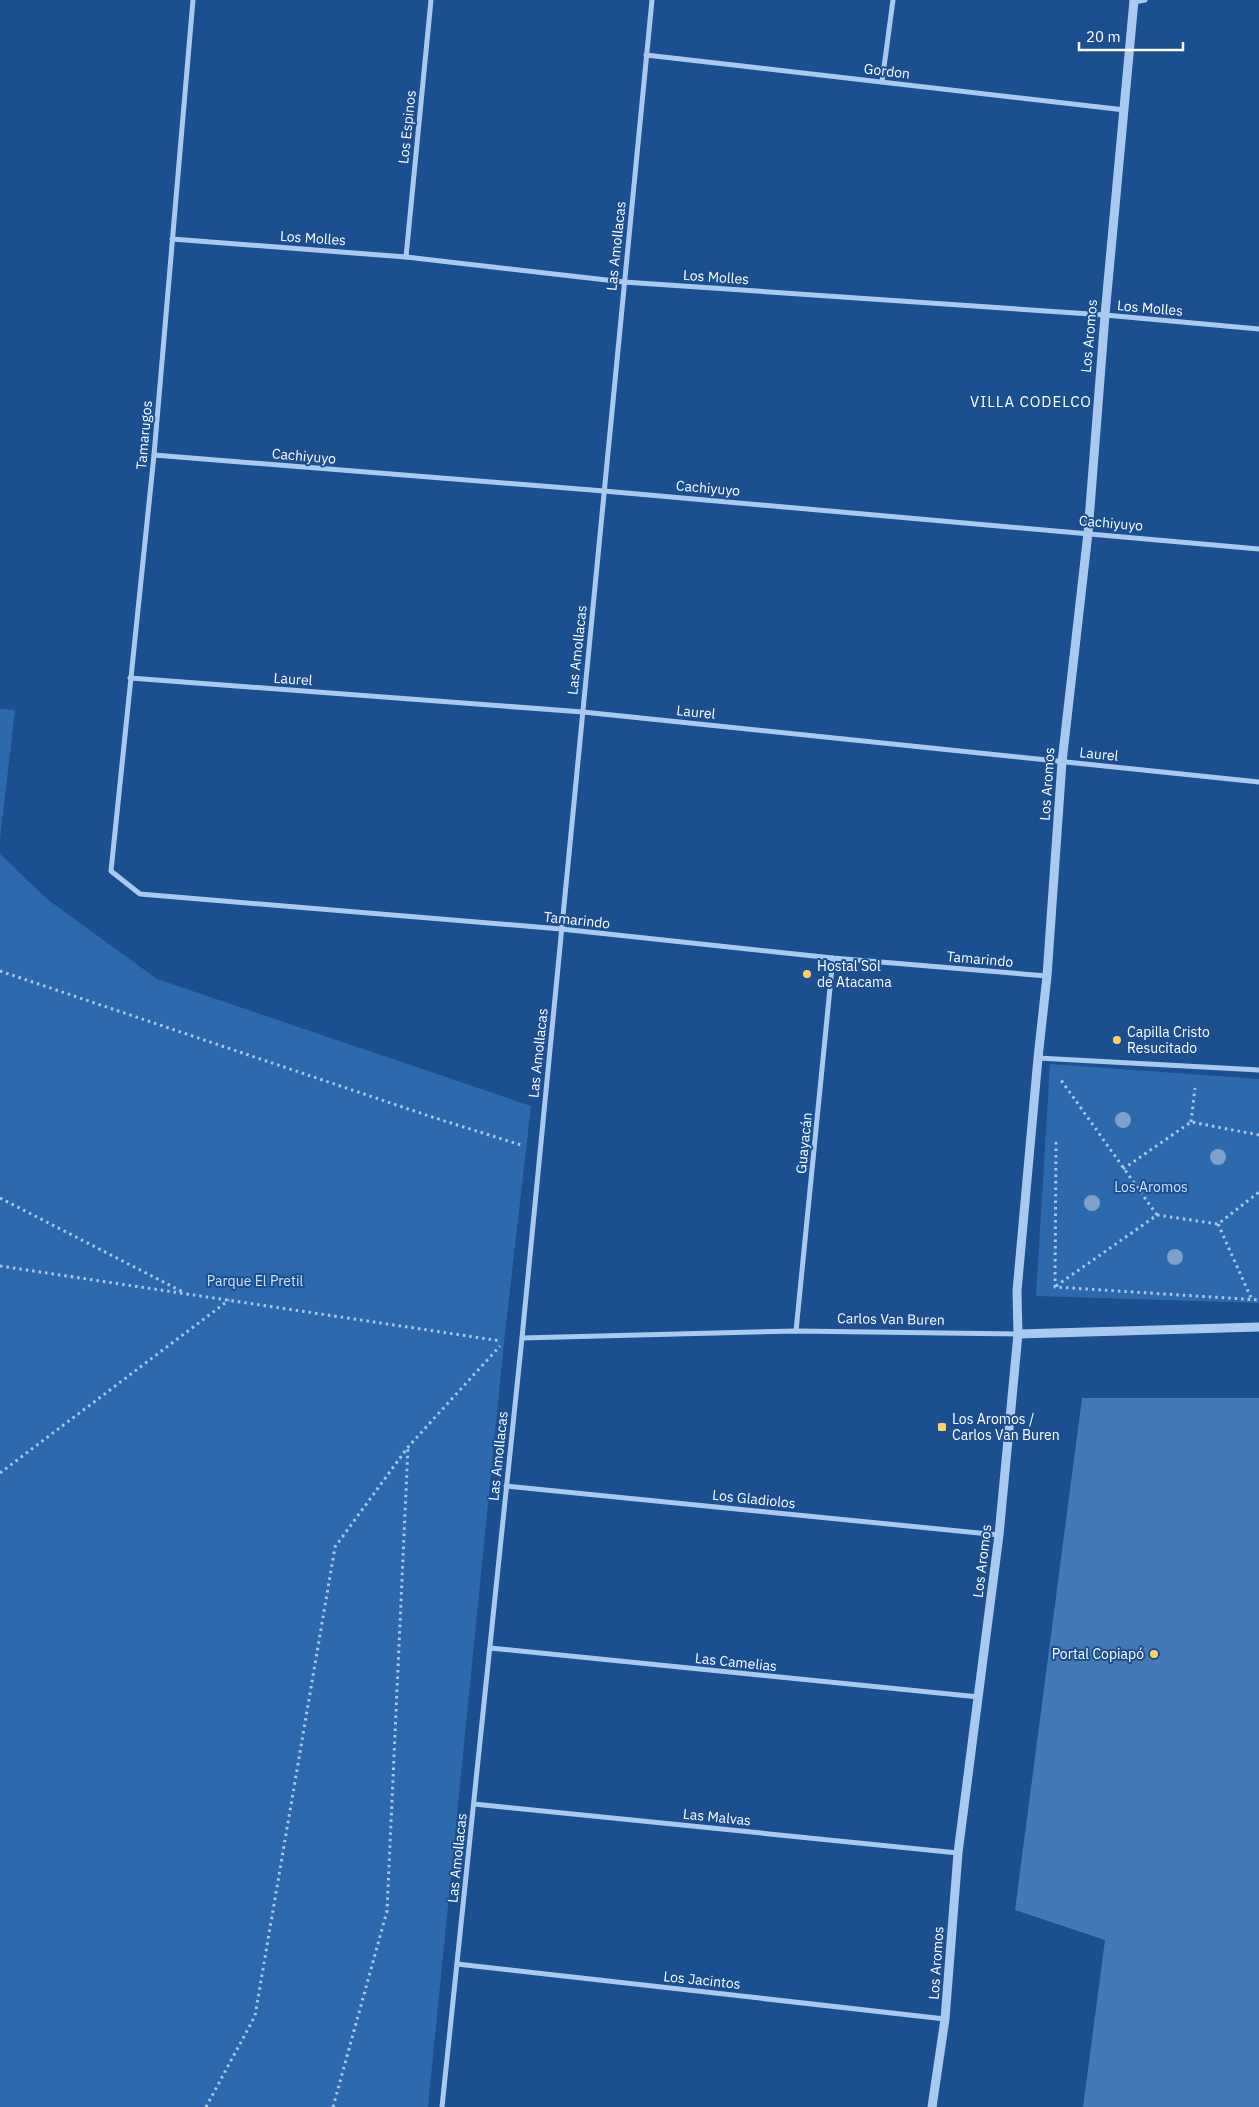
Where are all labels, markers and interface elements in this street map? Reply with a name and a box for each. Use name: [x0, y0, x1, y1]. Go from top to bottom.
scale bar: [1079, 20, 1183, 52]
text: 20 m: [1086, 27, 1121, 46]
street label: Gordon: [863, 59, 911, 83]
street label: Los Espinos: [394, 89, 420, 165]
street label: Las Amollacas: [602, 200, 630, 292]
street label: Los Molles: [279, 227, 347, 249]
street label: Los Molles: [682, 266, 750, 288]
street label: Los Molles: [1116, 296, 1184, 320]
street label: Los Aromos: [1077, 298, 1101, 373]
district label: VILLA CODELCO: [970, 392, 1092, 411]
street label: Tamarugos: [132, 400, 156, 470]
street label: Cachiyuyo: [271, 444, 337, 468]
street label: Cachiyuyo: [675, 476, 741, 500]
street label: Cachiyuyo: [1078, 511, 1144, 535]
street label: Las Amollacas: [563, 604, 591, 696]
street label: Laurel: [273, 669, 313, 689]
street label: Laurel: [676, 701, 717, 723]
street label: Laurel: [1079, 743, 1120, 765]
street label: Los Aromos: [1035, 746, 1059, 821]
street label: Tamarindo: [543, 908, 611, 932]
street label: Tamarindo: [946, 947, 1014, 971]
place label: Hostal Sol de Atacama: [817, 957, 892, 991]
marker: Hostal Sol de Atacama: [801, 968, 813, 980]
street label: Las Amollacas: [524, 1007, 552, 1099]
place label: Capilla Cristo Resucitado: [1127, 1023, 1210, 1057]
marker: Capilla Cristo Resucitado: [1111, 1034, 1123, 1046]
street label: Guayacán: [792, 1111, 816, 1175]
park label: Los Aromos: [1114, 1178, 1188, 1196]
park label: Parque El Pretil: [207, 1272, 303, 1290]
street label: Carlos Van Buren: [837, 1309, 945, 1329]
street label: Las Amollacas: [484, 1410, 512, 1502]
place label: Los Aromos / Carlos Van Buren: [952, 1410, 1060, 1444]
marker: Los Aromos / Carlos Van Buren: [936, 1421, 948, 1433]
street label: Los Gladiolos: [711, 1486, 797, 1512]
street label: Los Aromos: [969, 1523, 995, 1599]
place label: Portal Copiapó: [1052, 1645, 1144, 1663]
marker: Portal Copiapó: [1148, 1648, 1160, 1660]
street label: Las Camelias: [694, 1649, 778, 1675]
street label: Las Malvas: [682, 1804, 752, 1830]
street label: Las Amollacas: [443, 1812, 471, 1904]
street label: Los Aromos: [924, 1925, 948, 2000]
street label: Los Jacintos: [663, 1967, 742, 1993]

